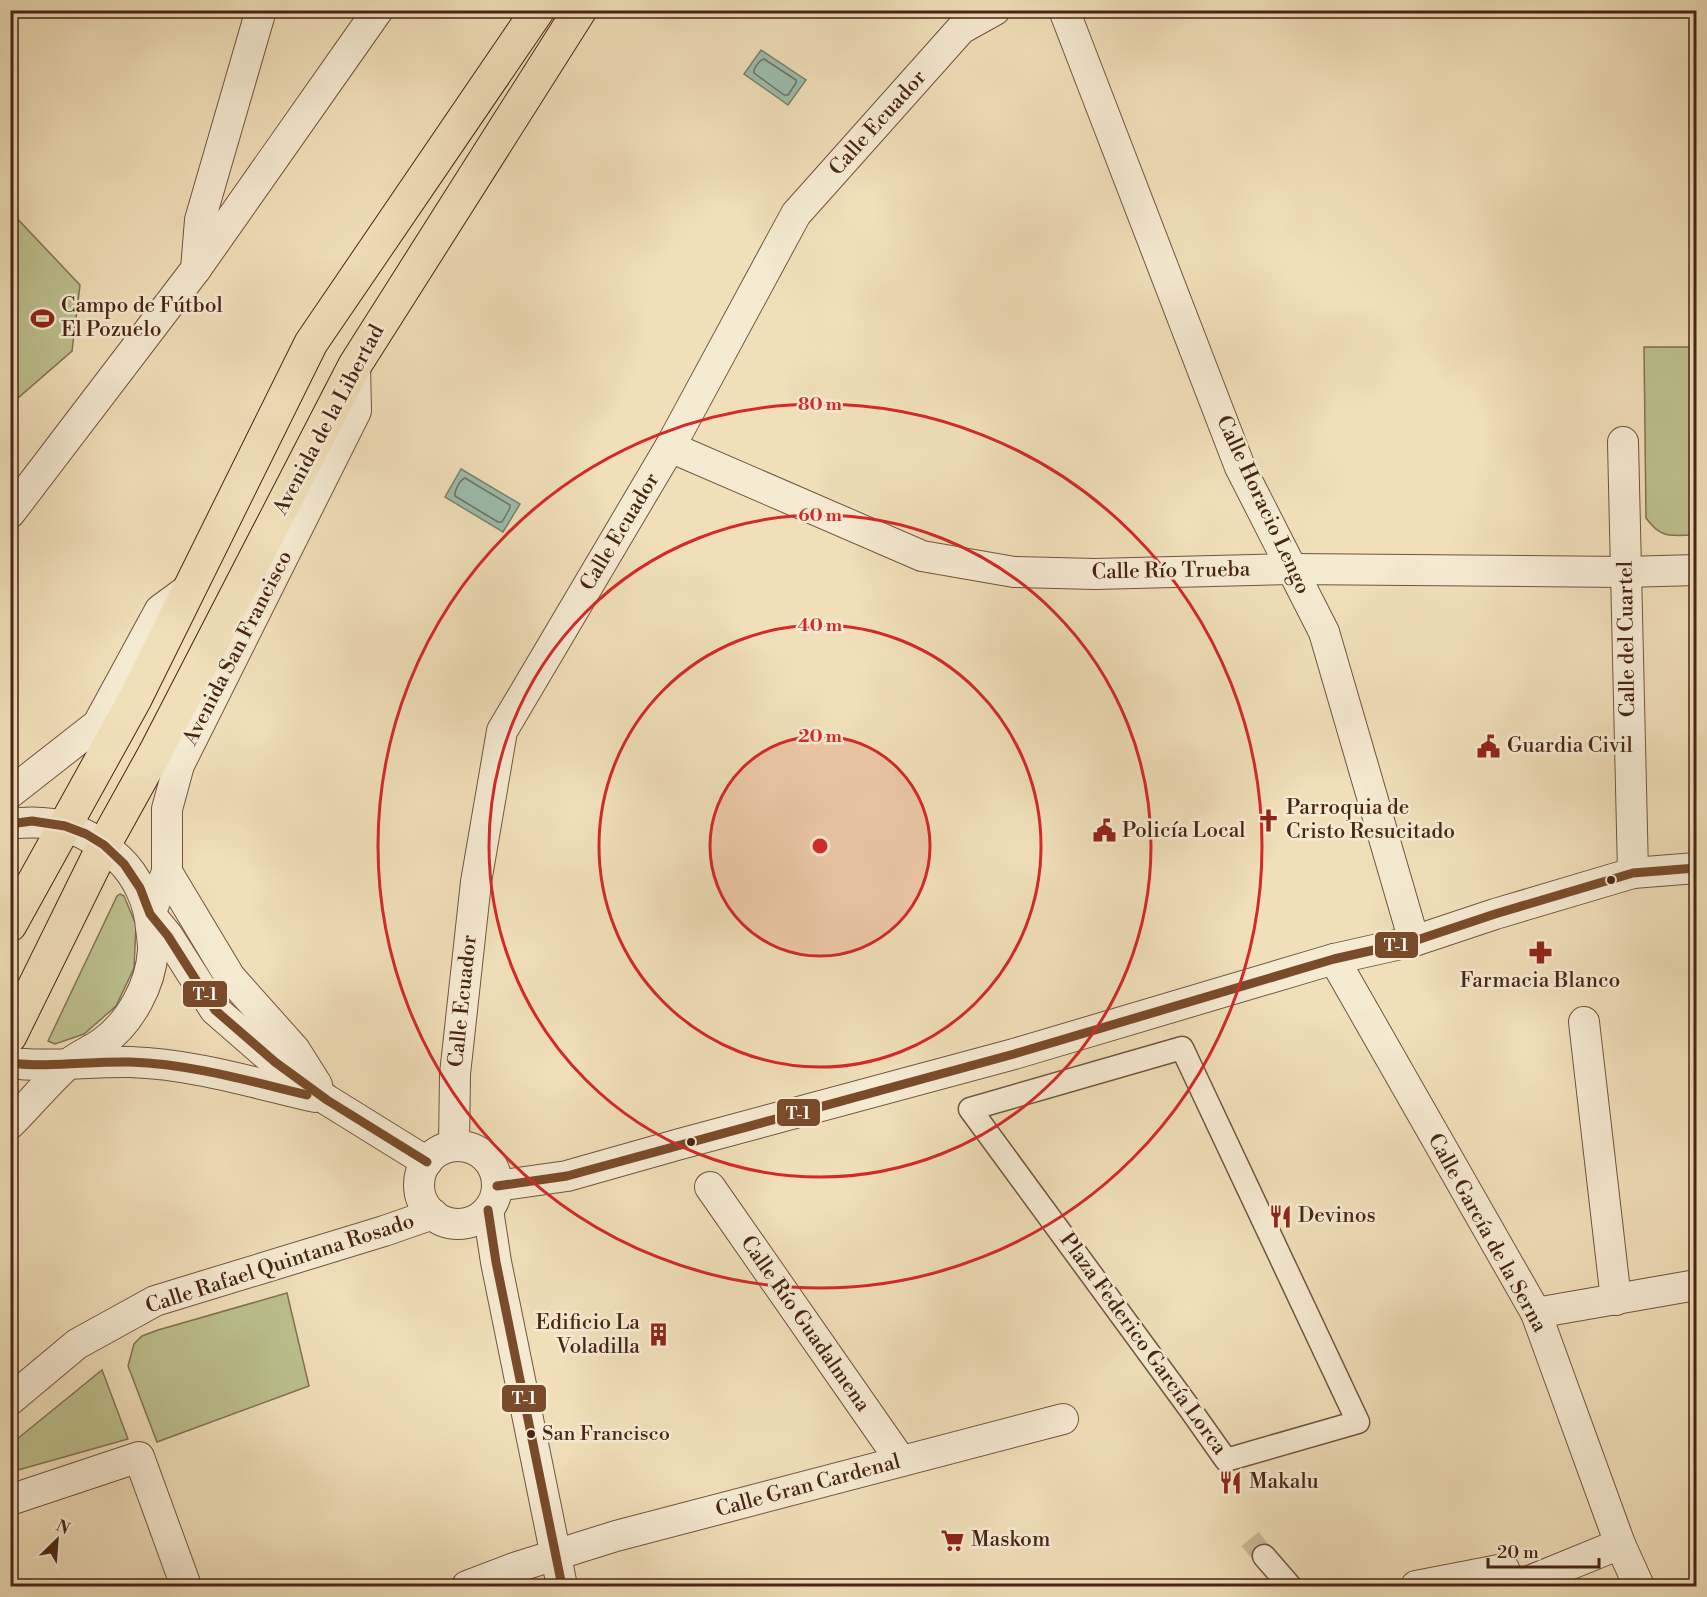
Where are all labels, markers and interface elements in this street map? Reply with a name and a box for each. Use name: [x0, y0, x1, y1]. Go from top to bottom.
street label: Calle Ecuador: [824, 65, 932, 181]
place label: Campo de Fútbol El Pozuelo: [61, 293, 223, 343]
sports icon: Campo de Fútbol El Pozuelo: [30, 305, 56, 331]
street label: Avenida de la Libertad: [267, 320, 390, 521]
text: 80 m: [798, 393, 843, 416]
street label: Calle Horacio Lengo: [1210, 412, 1316, 598]
street label: Calle Ecuador: [575, 468, 665, 596]
text: 60 m: [798, 504, 842, 527]
street label: Avenida San Francisco: [177, 546, 298, 750]
street label: Calle Río Trueba: [1091, 557, 1251, 585]
street label: Calle del Cuartel: [1613, 561, 1641, 717]
text: 40 m: [798, 614, 843, 637]
text: 20 m: [798, 725, 842, 748]
public building icon: Guardia Civil: [1476, 733, 1502, 759]
place label: Guardia Civil: [1507, 733, 1633, 759]
place label: Parroquia de Cristo Resucitado: [1286, 795, 1455, 845]
church icon: Parroquia de Cristo Resucitado: [1255, 807, 1281, 833]
public building icon: Policía Local: [1091, 818, 1117, 844]
place label: Policía Local: [1122, 818, 1246, 844]
centre of rings: [810, 836, 830, 856]
unlabelled marker: [1605, 874, 1617, 886]
line badge: T-1: [1374, 931, 1419, 959]
street label: Calle Ecuador: [443, 934, 483, 1068]
text: T-1: [1384, 936, 1408, 956]
pharmacy icon: Farmacia Blanco: [1527, 940, 1553, 966]
place label: Farmacia Blanco: [1460, 968, 1620, 994]
line badge: T-1: [182, 980, 228, 1008]
text: T-1: [193, 985, 217, 1005]
line badge: T-1: [776, 1098, 821, 1127]
text: T-1: [786, 1104, 810, 1124]
street label: Calle García de la Serna: [1422, 1129, 1553, 1337]
unlabelled marker: [685, 1136, 697, 1148]
restaurant icon: Devinos: [1267, 1203, 1293, 1229]
place label: Devinos: [1298, 1203, 1376, 1229]
street label: Calle Rafael Quintana Rosado: [142, 1208, 418, 1320]
street label: Plaza Federico García Lorca: [1054, 1228, 1233, 1460]
street label: Calle Río Guadalmena: [734, 1231, 876, 1417]
place label: Edificio La Voladilla: [536, 1310, 640, 1360]
building icon: Edificio La Voladilla: [645, 1322, 671, 1348]
line badge: T-1: [501, 1384, 547, 1413]
text: T-1: [512, 1389, 536, 1409]
place label: San Francisco: [542, 1422, 670, 1447]
marker: San Francisco: [525, 1428, 537, 1440]
street label: Calle Gran Cardenal: [713, 1449, 903, 1523]
restaurant icon: Makalu: [1218, 1469, 1244, 1495]
place label: Makalu: [1249, 1469, 1319, 1495]
north arrow: [27, 1510, 87, 1570]
text: N: [53, 1516, 73, 1539]
supermarket icon: Maskom: [940, 1527, 966, 1553]
place label: Maskom: [971, 1527, 1050, 1553]
scale bar: [1488, 1531, 1599, 1569]
text: 20 m: [1497, 1541, 1539, 1564]

